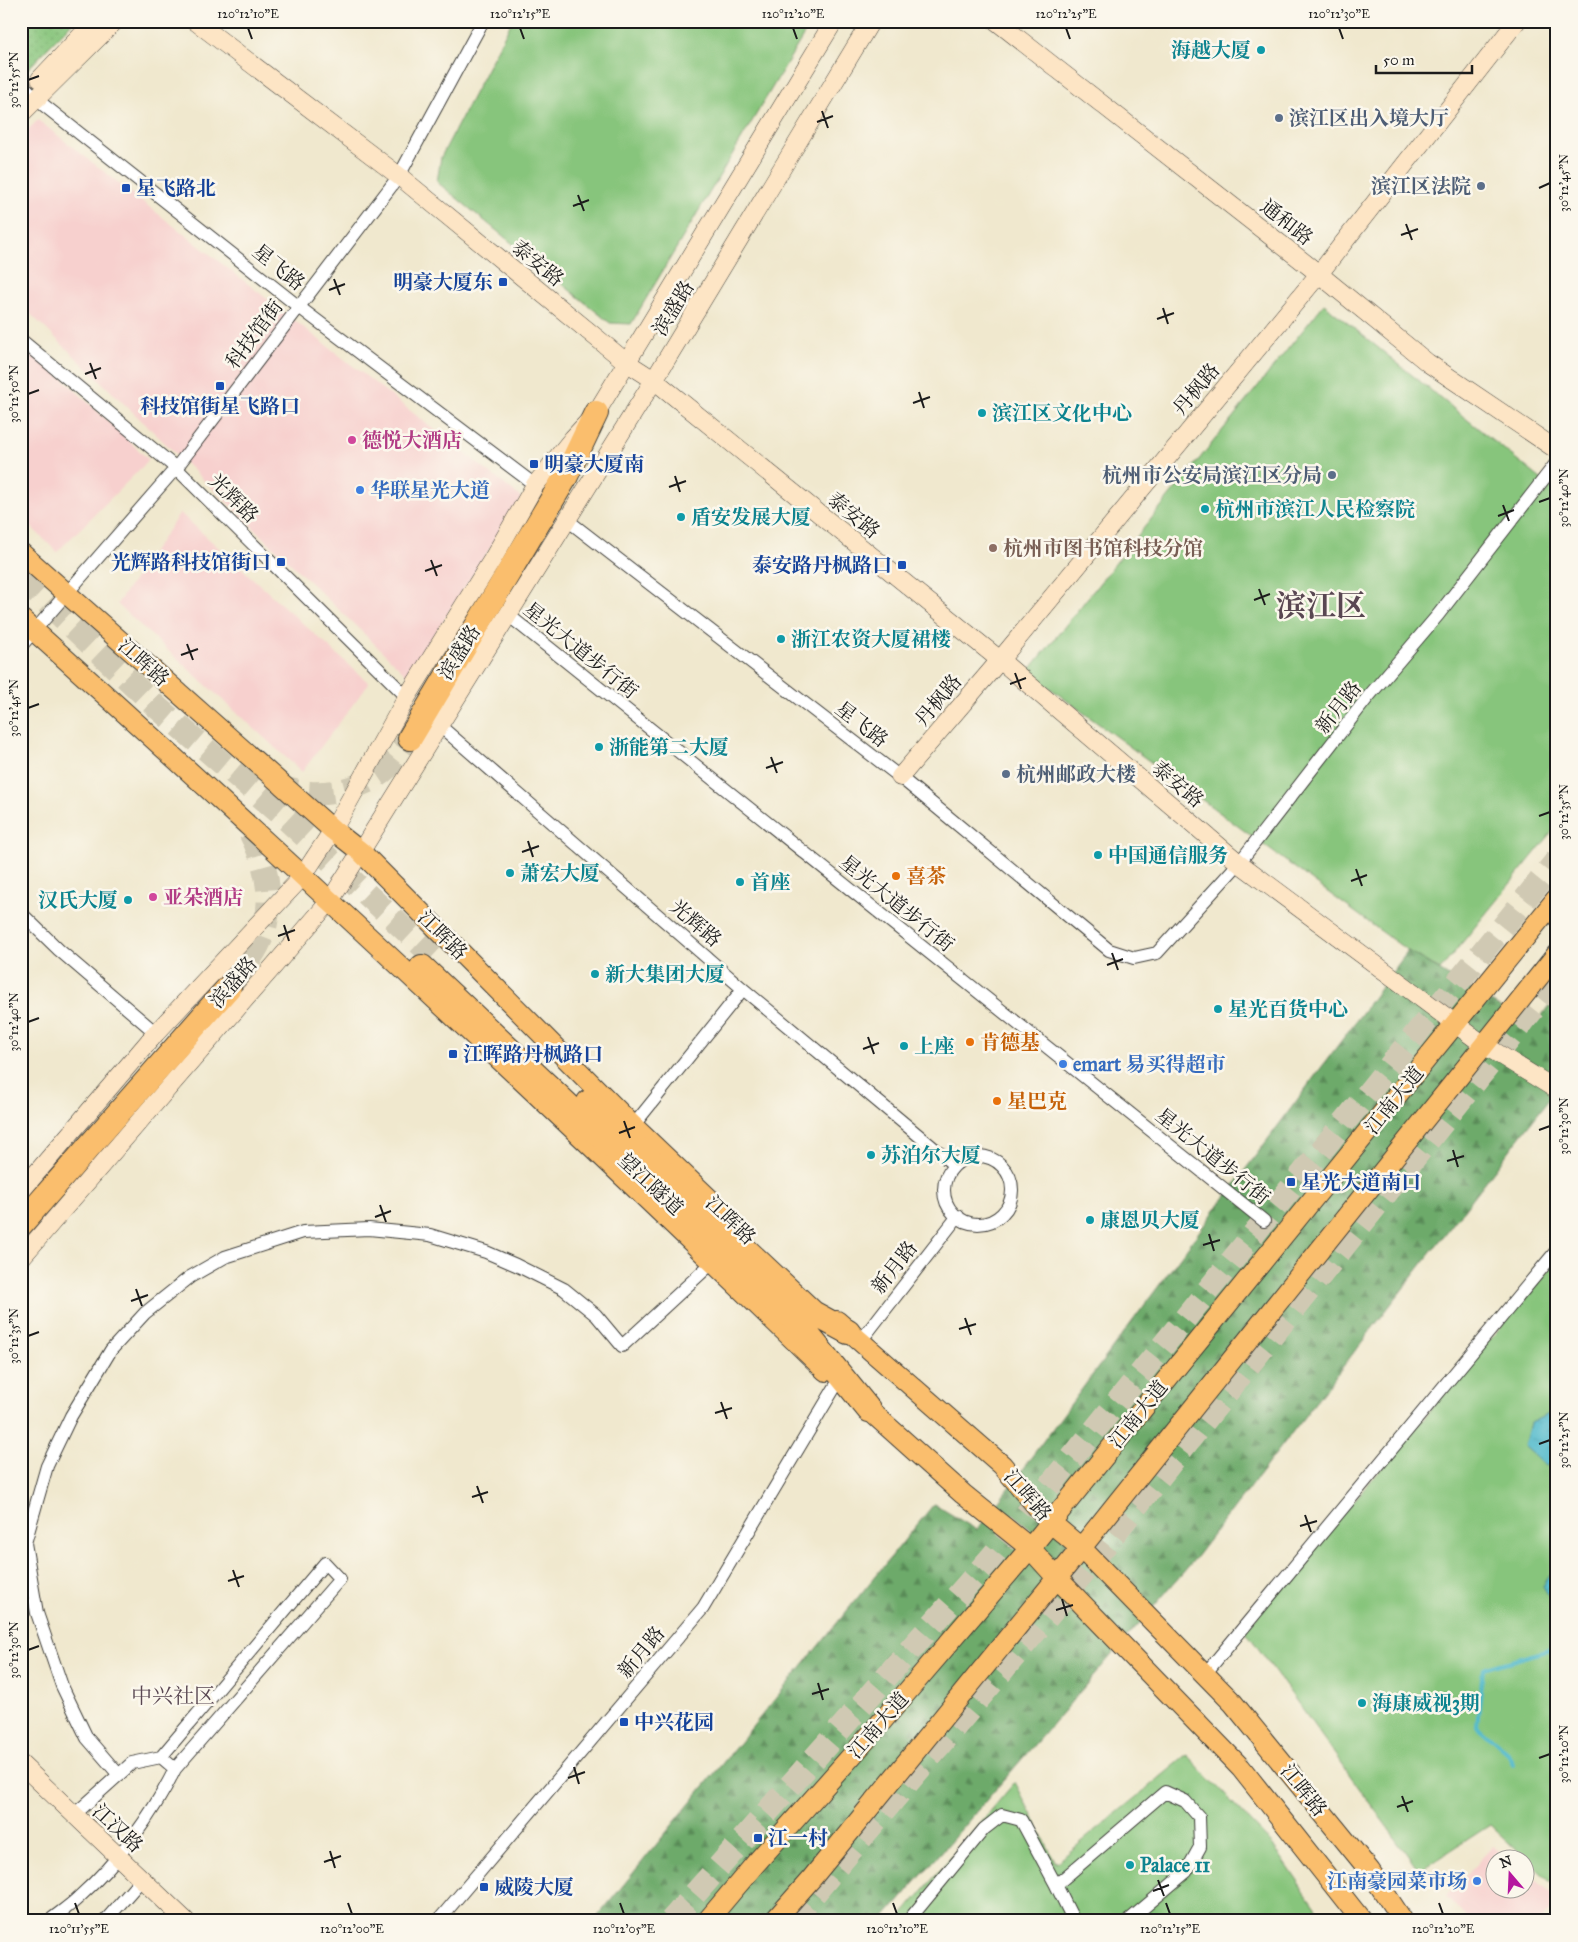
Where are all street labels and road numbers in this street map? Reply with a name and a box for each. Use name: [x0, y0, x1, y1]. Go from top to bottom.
street label: 通和路: [1256, 194, 1318, 250]
street label: 泰安路: [507, 235, 569, 291]
street label: 星飞路: [248, 239, 310, 295]
street label: 滨盛路: [647, 276, 699, 340]
street label: 科技馆街: [220, 295, 288, 373]
street label: 丹枫路: [1168, 358, 1224, 420]
street label: 光辉路: [204, 468, 264, 528]
street label: 泰安路: [823, 487, 885, 543]
street label: 星光大道步行街: [519, 597, 643, 703]
street label: 滨盛路: [433, 620, 485, 684]
street label: 江晖路: [114, 633, 174, 691]
street label: 丹枫路: [910, 669, 966, 731]
street label: 新月路: [1310, 676, 1366, 738]
street label: 星飞路: [831, 696, 893, 752]
street label: 泰安路: [1147, 756, 1209, 812]
street label: 星光大道步行街: [835, 850, 959, 956]
street label: 光辉路: [665, 894, 727, 952]
street label: 江晖路: [413, 905, 473, 965]
street label: 滨盛路: [204, 951, 262, 1013]
street label: 江南大道: [1360, 1061, 1428, 1139]
street label: 星光大道步行街: [1151, 1103, 1275, 1209]
street label: 望江隧道: [614, 1148, 688, 1220]
street label: 江晖路: [701, 1191, 761, 1249]
street label: 新月路: [866, 1236, 922, 1298]
street label: 江南大道: [1104, 1375, 1172, 1453]
street label: 江晖路: [999, 1464, 1057, 1526]
street label: 新月路: [613, 1621, 669, 1683]
street label: 江南大道: [843, 1687, 913, 1763]
street label: 江晖路: [1276, 1759, 1332, 1821]
street label: 江汉路: [88, 1799, 148, 1857]

